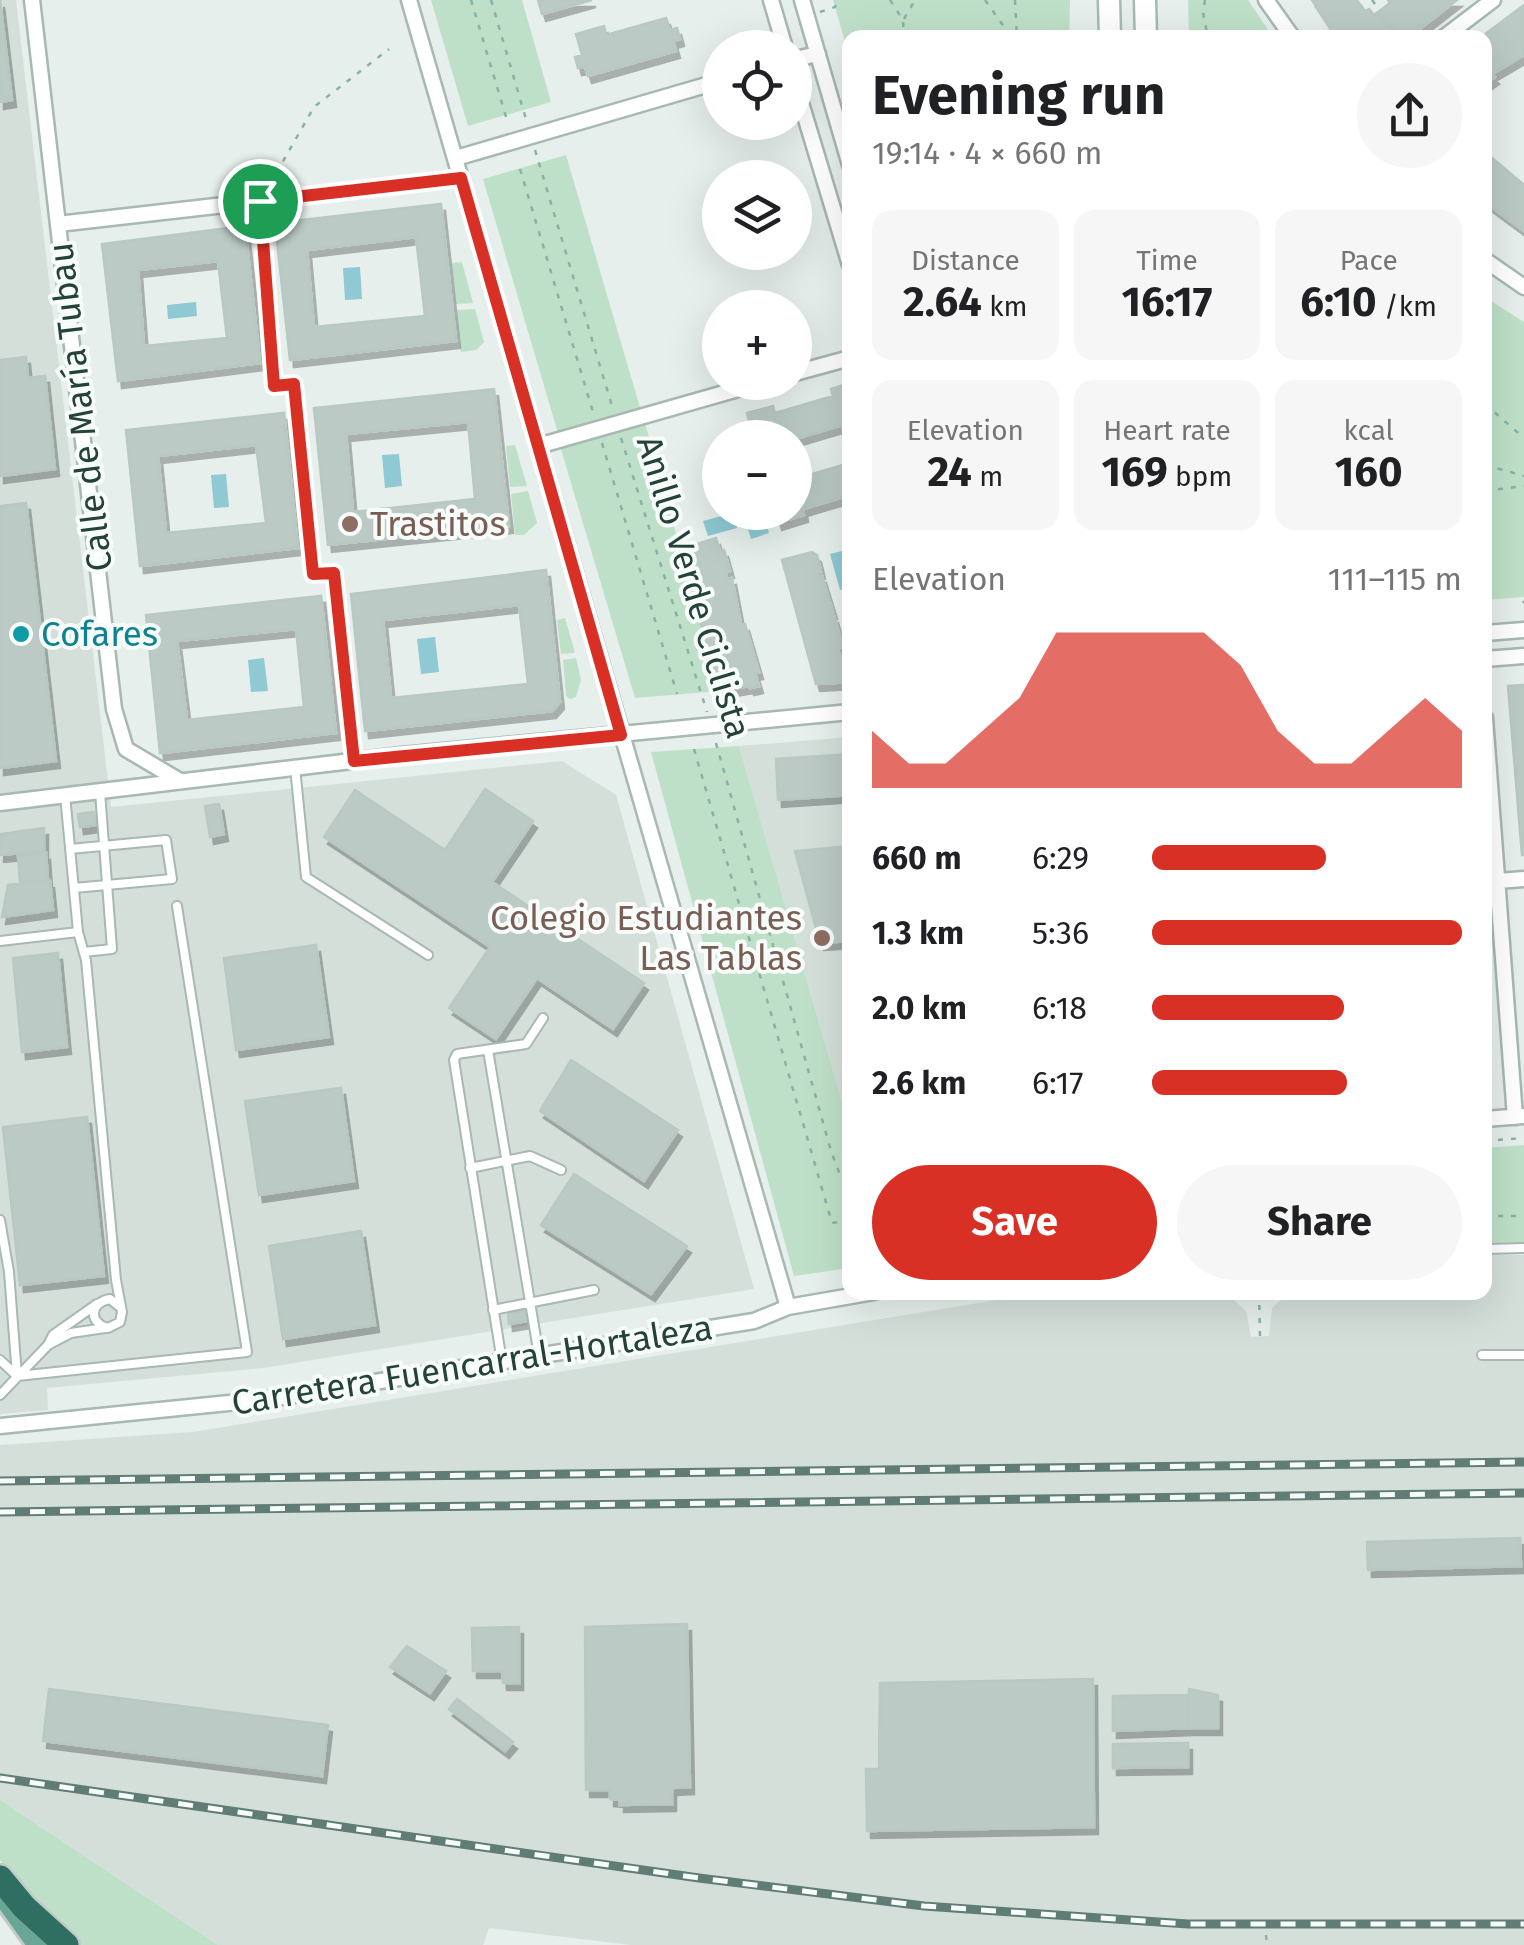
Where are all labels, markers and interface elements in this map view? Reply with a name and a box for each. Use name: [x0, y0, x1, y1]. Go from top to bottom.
map controls: [702, 30, 812, 530]
button: locate: [702, 30, 812, 140]
text: Evening run: [872, 63, 1166, 129]
button: share: [1357, 63, 1462, 168]
text: 19:14 · 4 × 660 m: [872, 134, 1102, 172]
pin: [218, 159, 303, 244]
button: layers: [702, 160, 812, 270]
icon: arrive: [233, 174, 288, 229]
street label: Calle de María Tubau: [39, 240, 121, 574]
text: Distance: [911, 244, 1020, 277]
text: Time: [1136, 244, 1198, 277]
text: Pace: [1340, 244, 1398, 277]
text: 2.64: [903, 277, 982, 327]
text: 16:17: [1122, 277, 1212, 327]
text: 6:10: [1300, 277, 1377, 327]
button: +: [702, 290, 812, 400]
text: km: [982, 290, 1028, 323]
text: /km: [1377, 290, 1437, 323]
text: Elevation: [907, 414, 1024, 447]
text: Heart rate: [1103, 414, 1231, 447]
text: kcal: [1343, 414, 1394, 447]
button: −: [702, 420, 812, 530]
street label: Anillo Verde Ciclista: [628, 431, 760, 743]
text: 24: [928, 447, 972, 497]
text: 169: [1102, 447, 1168, 497]
text: 160: [1335, 447, 1403, 497]
text: m: [972, 460, 1003, 493]
text: bpm: [1168, 460, 1232, 493]
place label: Trastitos: [370, 503, 506, 545]
marker: Trastitos: [339, 513, 361, 535]
text: Elevation: [872, 560, 1006, 598]
text: 111–115 m: [1328, 560, 1462, 598]
place label: Cofares: [41, 613, 158, 655]
marker: Cofares: [10, 623, 32, 645]
text: 660 m: [872, 839, 961, 877]
text: 6:29: [1032, 839, 1089, 877]
place label: Colegio Estudiantes Las Tablas: [490, 897, 802, 979]
text: 1.3 km: [872, 914, 964, 952]
text: 5:36: [1032, 914, 1089, 952]
marker: Colegio Estudiantes Las Tablas: [811, 927, 833, 949]
text: 2.0 km: [872, 989, 967, 1027]
text: 6:18: [1032, 989, 1087, 1027]
text: 2.6 km: [872, 1064, 966, 1102]
text: 6:17: [1032, 1064, 1084, 1102]
button: Save: [872, 1165, 1157, 1280]
button: Share: [1177, 1165, 1462, 1280]
street label: Carretera Fuencarral-Hortaleza: [228, 1306, 716, 1424]

